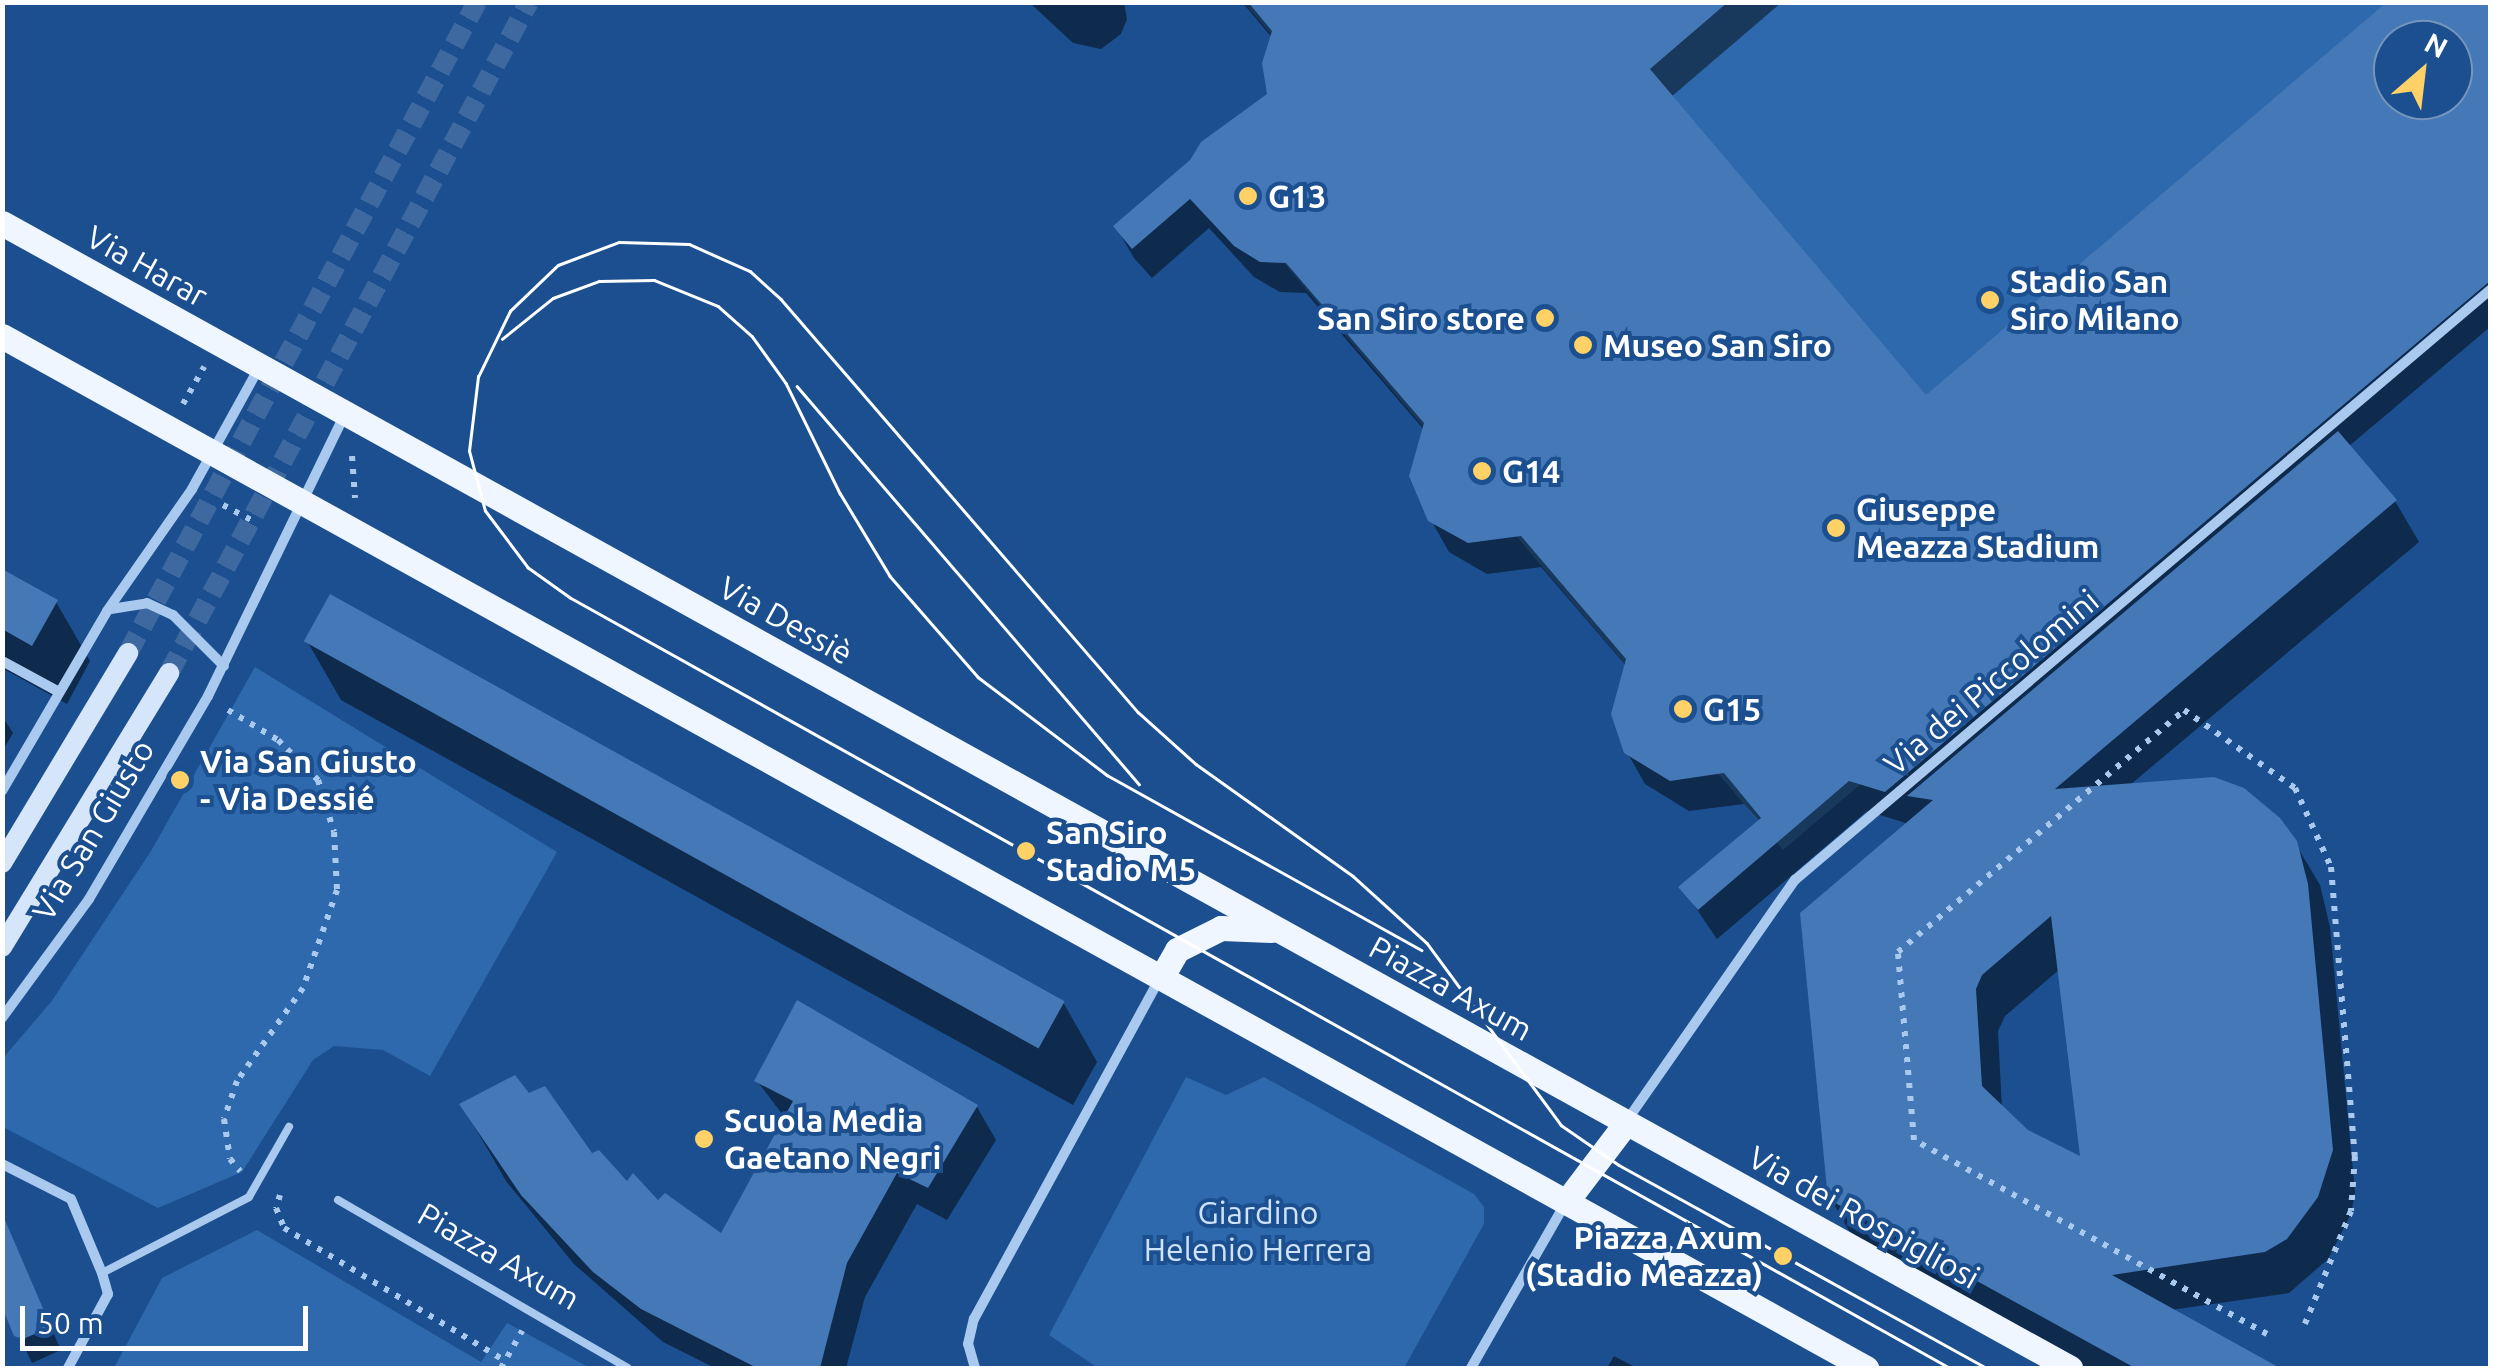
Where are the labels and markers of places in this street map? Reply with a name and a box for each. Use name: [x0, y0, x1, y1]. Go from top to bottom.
place label: G13: [1268, 177, 1326, 215]
marker: G13: [1237, 185, 1259, 207]
place label: Stadio San Siro Milano: [2010, 263, 2180, 338]
marker: Stadio San Siro Milano: [1979, 289, 2001, 311]
place label: San Siro store: [1317, 299, 1525, 337]
marker: San Siro store: [1534, 307, 1556, 329]
place label: Museo San Siro: [1603, 326, 1832, 364]
marker: Museo San Siro: [1572, 334, 1594, 356]
place label: G14: [1502, 452, 1560, 490]
marker: G14: [1471, 460, 1493, 482]
place label: Giuseppe Meazza Stadium: [1856, 491, 2099, 566]
marker: Giuseppe Meazza Stadium: [1825, 517, 1847, 539]
place label: G15: [1703, 690, 1761, 728]
marker: G15: [1672, 698, 1694, 720]
place label: Via San Giusto - Via Dessié: [200, 743, 417, 818]
marker: Via San Giusto - Via Dessié: [169, 769, 191, 791]
place label: San Siro Stadio M5: [1046, 814, 1196, 889]
marker: San Siro Stadio M5: [1015, 840, 1037, 862]
place label: Scuola Media Gaetano Negri: [724, 1102, 941, 1177]
marker: Scuola Media Gaetano Negri: [693, 1128, 715, 1150]
place label: Piazza Axum (Stadio Meazza): [1525, 1219, 1763, 1294]
marker: Piazza Axum (Stadio Meazza): [1772, 1245, 1794, 1267]

